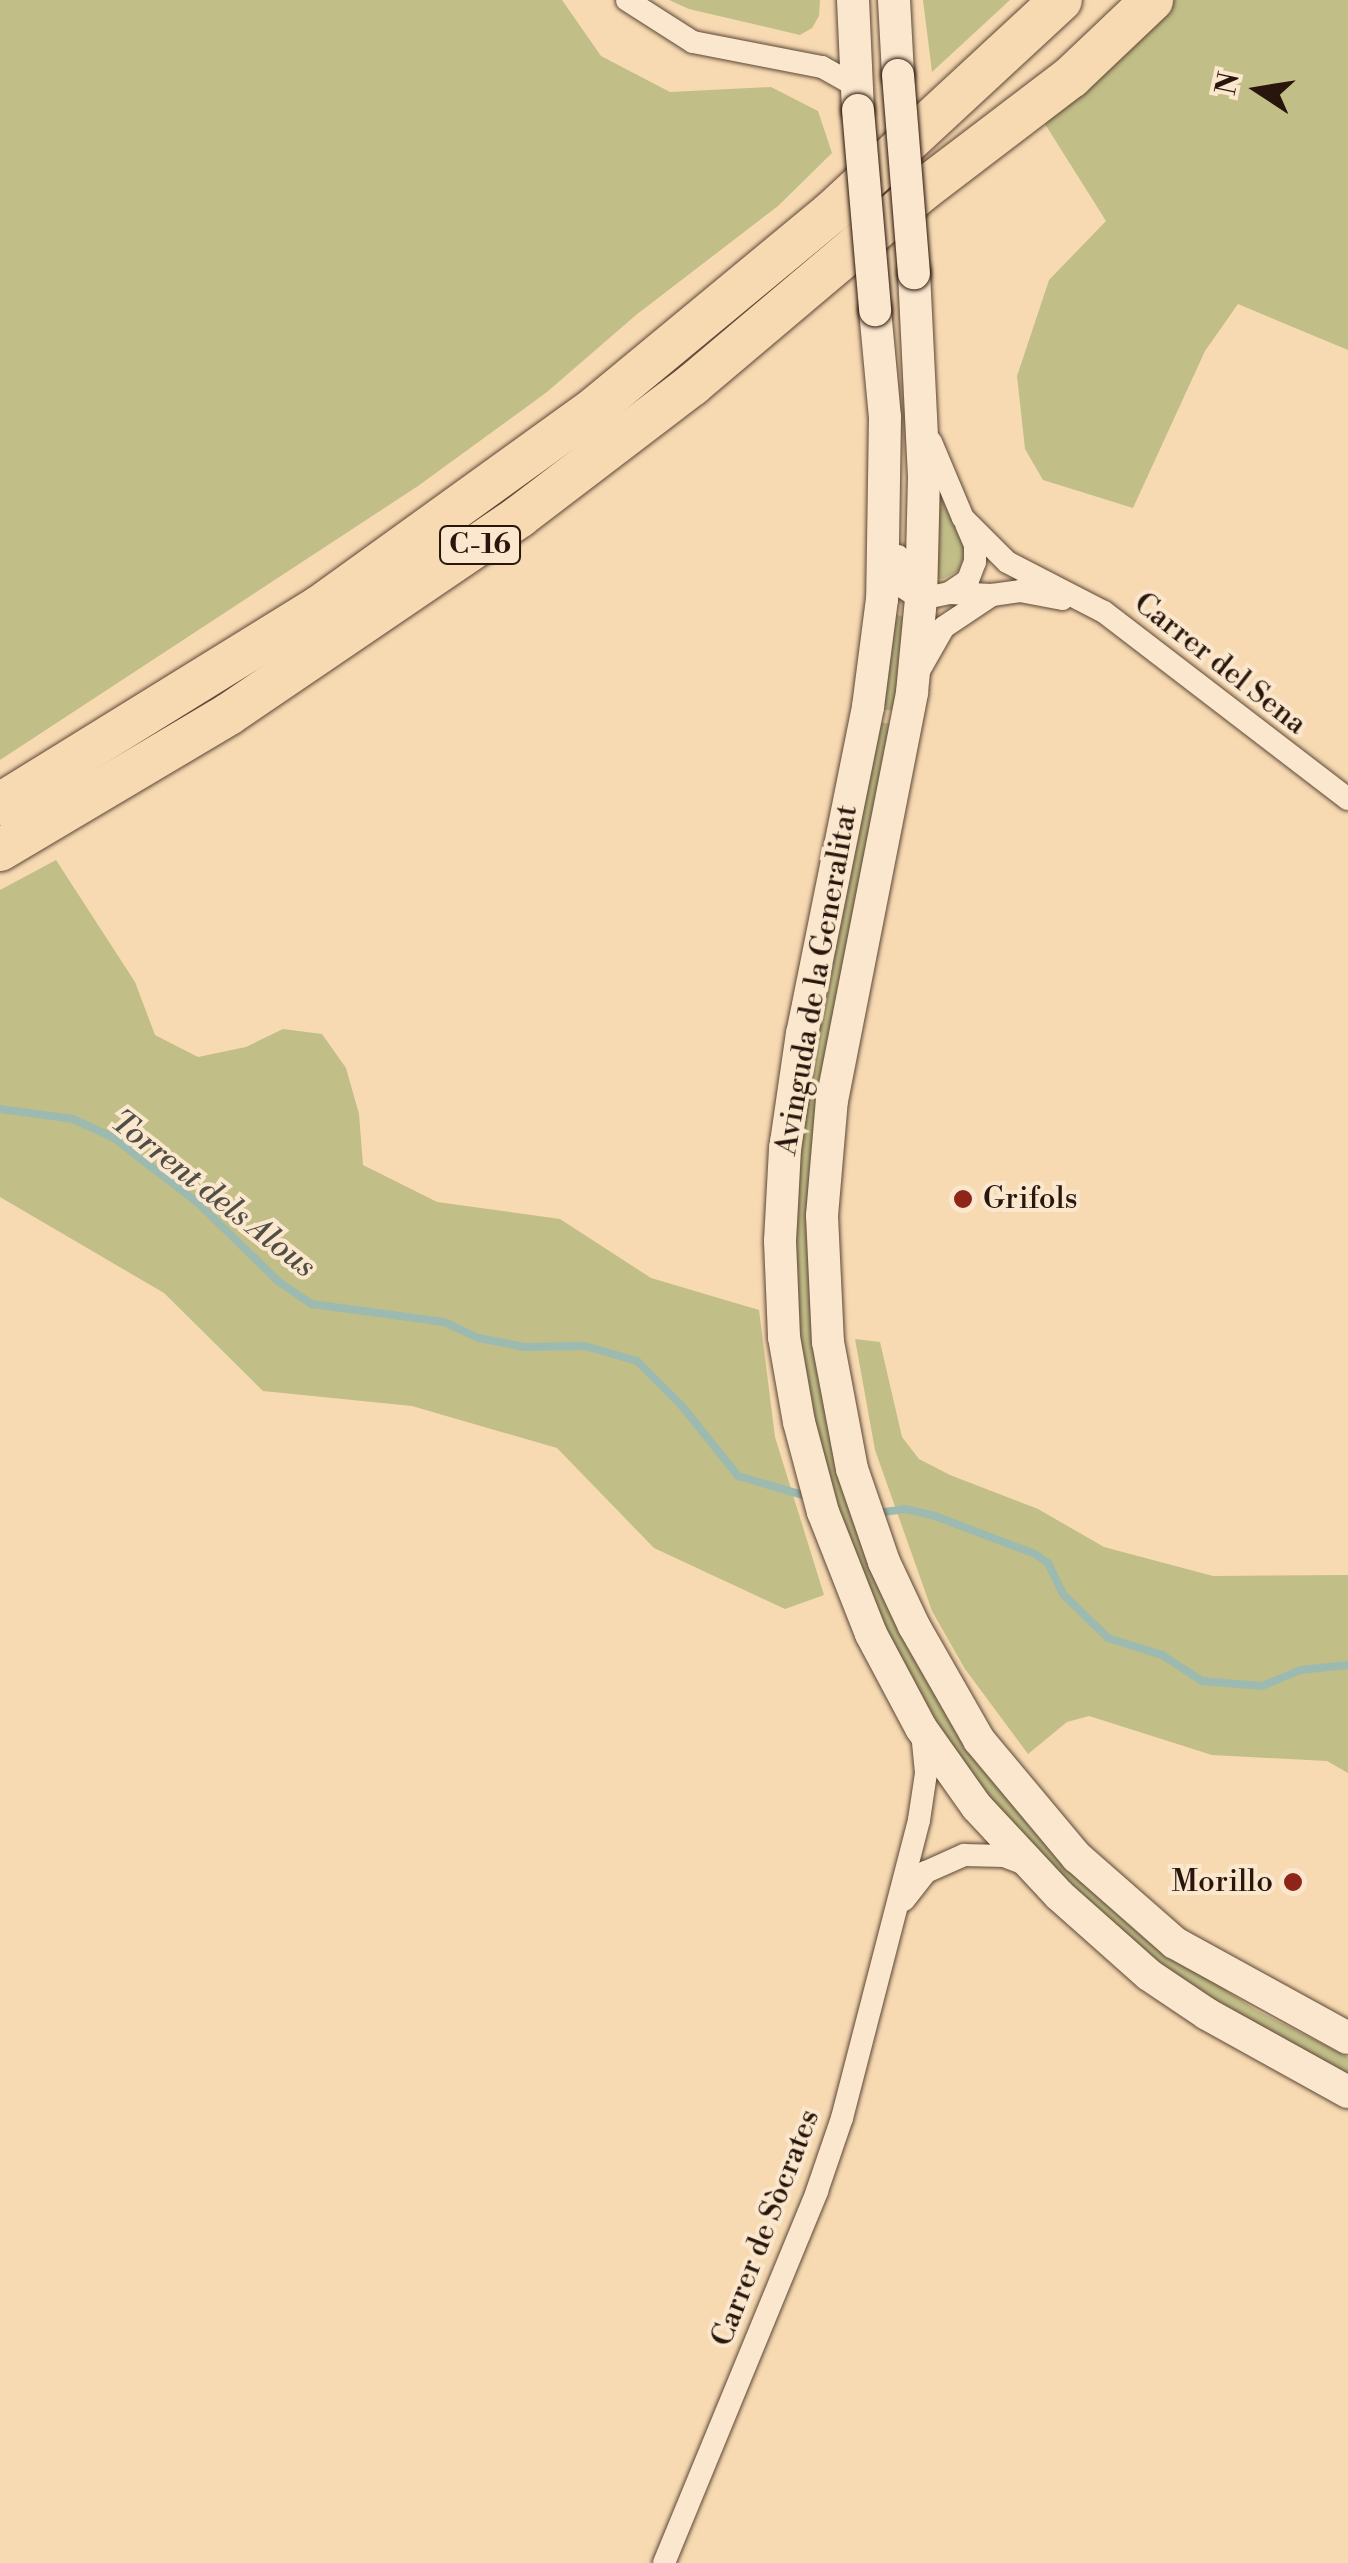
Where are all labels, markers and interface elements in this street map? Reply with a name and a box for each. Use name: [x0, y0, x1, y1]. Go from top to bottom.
north arrow: [1208, 40, 1308, 140]
text: N: [1209, 69, 1248, 98]
road number: C-16: [438, 522, 522, 568]
street label: Carrer del Sena: [1127, 585, 1313, 743]
street label: Avinguda de la Generalitat: [768, 802, 866, 1158]
water label: Torrent dels Alous: [103, 1102, 323, 1286]
place label: Grifols: [983, 1181, 1078, 1217]
marker: Grifols: [952, 1188, 974, 1210]
place label: Morillo: [1172, 1864, 1273, 1900]
marker: Morillo: [1282, 1871, 1304, 1893]
street label: Carrer de Sòcrates: [704, 2105, 828, 2351]

